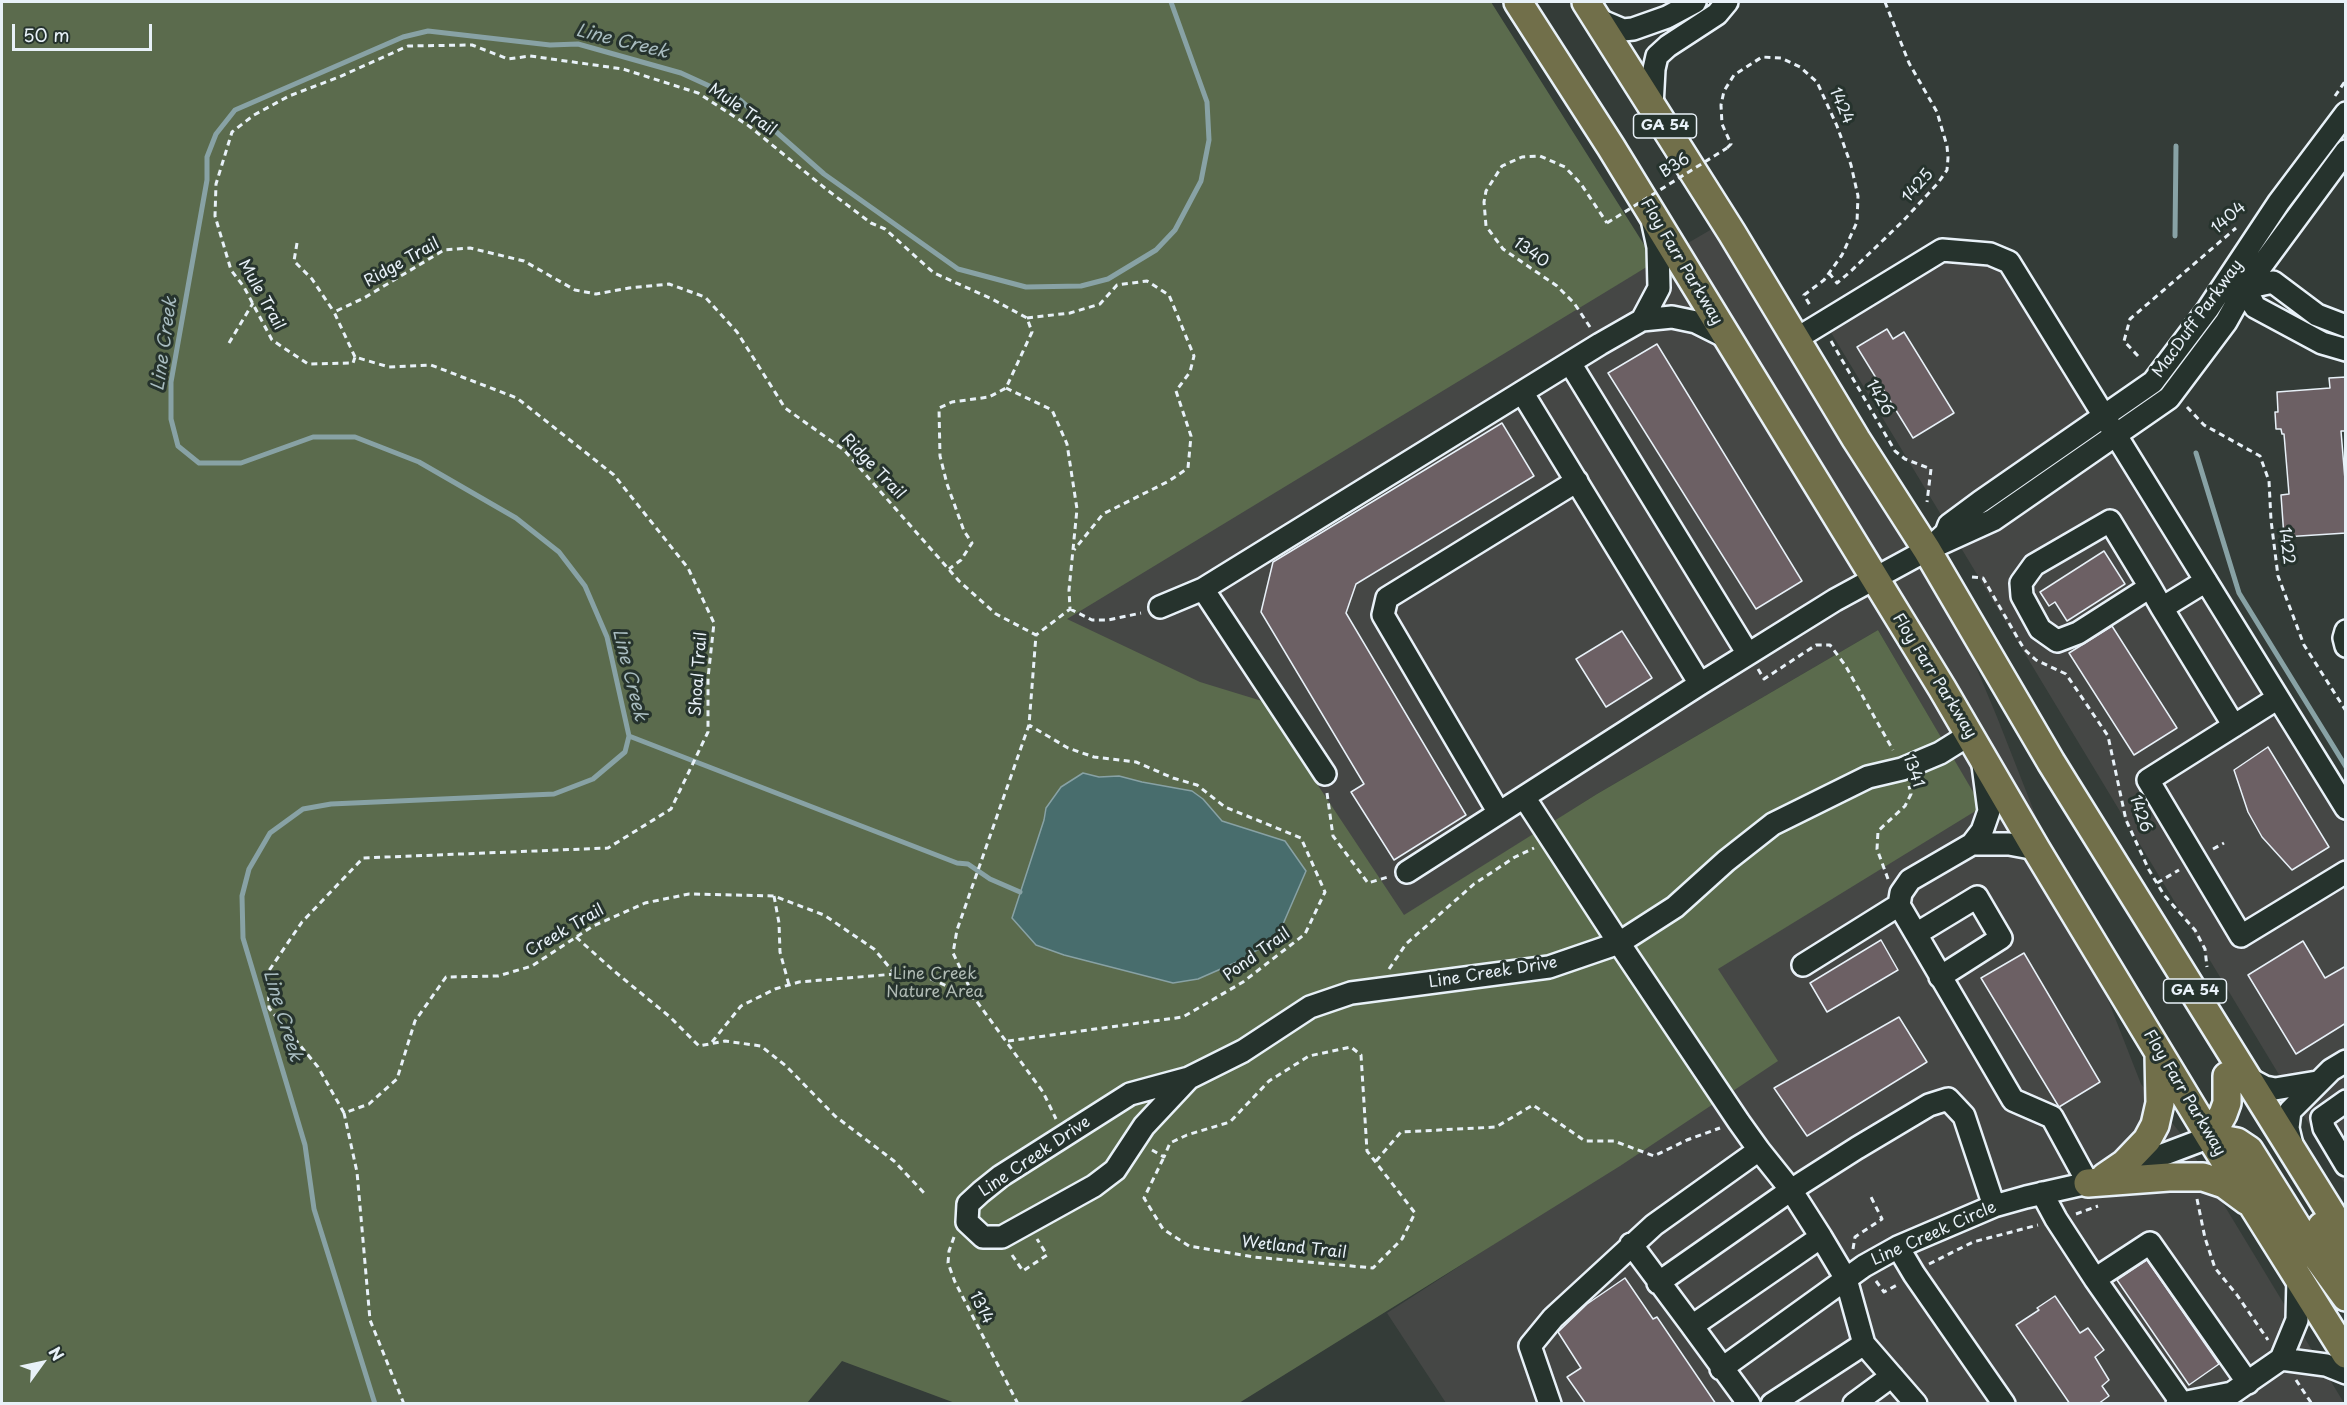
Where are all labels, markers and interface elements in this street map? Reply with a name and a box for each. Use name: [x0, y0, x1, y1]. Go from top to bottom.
scale bar: [15, 12, 154, 50]
water label: Line Creek: [574, 20, 670, 64]
text: 50 m: [23, 21, 70, 48]
street label: Mule Trail: [705, 80, 779, 140]
street label: 1424: [1825, 85, 1857, 127]
road number: GA 54: [1634, 114, 1696, 138]
street label: B36: [1657, 149, 1693, 183]
street label: 1425: [1898, 165, 1938, 207]
street label: Floy Farr Parkway: [1636, 195, 1726, 329]
street label: 1404: [2208, 198, 2250, 238]
street label: Ridge Trail: [361, 234, 443, 292]
street label: 1340: [1510, 234, 1552, 272]
street label: Mule Trail: [234, 256, 288, 334]
street label: MacDuff Parkway: [2149, 256, 2247, 382]
water label: Line Creek: [148, 296, 182, 392]
street label: 1426: [1861, 377, 1897, 419]
street label: Ridge Trail: [837, 430, 909, 504]
street label: 1422: [2274, 526, 2298, 566]
street label: Floy Farr Parkway: [1888, 610, 1980, 742]
water label: Line Creek: [607, 627, 651, 723]
street label: Shoal Trail: [686, 631, 712, 717]
street label: 1341: [1899, 752, 1927, 790]
street label: 1426: [2125, 793, 2155, 835]
street label: Creek Trail: [522, 901, 608, 961]
street label: Pond Trail: [1220, 924, 1294, 986]
street label: Line Creek Drive: [1427, 953, 1559, 993]
park label: Line Creek Nature Area: [886, 965, 984, 1003]
water label: Line Creek: [258, 968, 306, 1064]
road number: GA 54: [2164, 979, 2226, 1003]
street label: Floy Farr Parkway: [2139, 1026, 2229, 1160]
street label: Line Creek Drive: [976, 1113, 1094, 1201]
street label: Line Creek Circle: [1869, 1198, 1999, 1270]
street label: Wetland Trail: [1241, 1233, 1347, 1263]
street label: 1314: [965, 1289, 997, 1327]
north arrow: [12, 1333, 72, 1393]
text: N: [44, 1341, 71, 1365]

